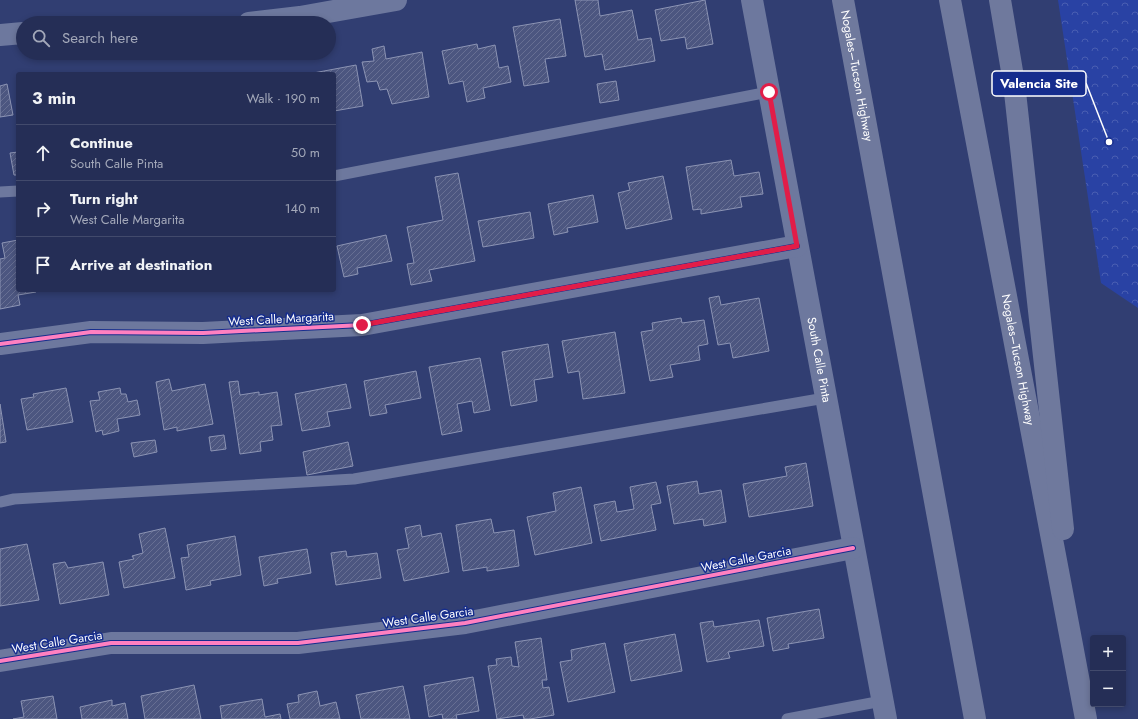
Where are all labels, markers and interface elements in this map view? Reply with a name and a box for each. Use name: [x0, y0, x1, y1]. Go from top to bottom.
street label: Nogales–Tucson Highway: [836, 9, 878, 144]
search box: [16, 16, 336, 60]
icon: search: [30, 27, 52, 49]
text: Search here: [62, 27, 138, 49]
callout: Valencia Site: [992, 71, 1086, 96]
text: Valencia Site: [999, 74, 1078, 93]
route start: [760, 83, 778, 101]
text: 3 min: [32, 86, 76, 110]
text: Walk · 190 m: [247, 89, 320, 108]
text: Continue: [70, 132, 133, 154]
icon: ahead: [32, 142, 54, 164]
text: 50 m: [291, 143, 320, 162]
text: South Calle Pinta: [70, 154, 163, 173]
text: Turn right: [70, 188, 138, 210]
icon: right: [32, 198, 54, 220]
text: 140 m: [285, 199, 320, 218]
text: West Calle Margarita: [70, 210, 184, 229]
icon: arrive: [32, 254, 54, 276]
text: Arrive at destination: [70, 254, 212, 276]
street label: Nogales–Tucson Highway: [997, 293, 1039, 427]
street label: West Calle Margarita: [228, 307, 334, 331]
route end: [353, 316, 371, 334]
street label: South Calle Pinta: [802, 316, 836, 404]
street label: West Calle Garcia: [699, 541, 793, 577]
street label: West Calle Garcia: [382, 602, 475, 632]
street label: West Calle Garcia: [10, 626, 104, 658]
map controls: [1090, 635, 1126, 707]
button: +: [1090, 635, 1126, 671]
button: −: [1090, 671, 1126, 707]

